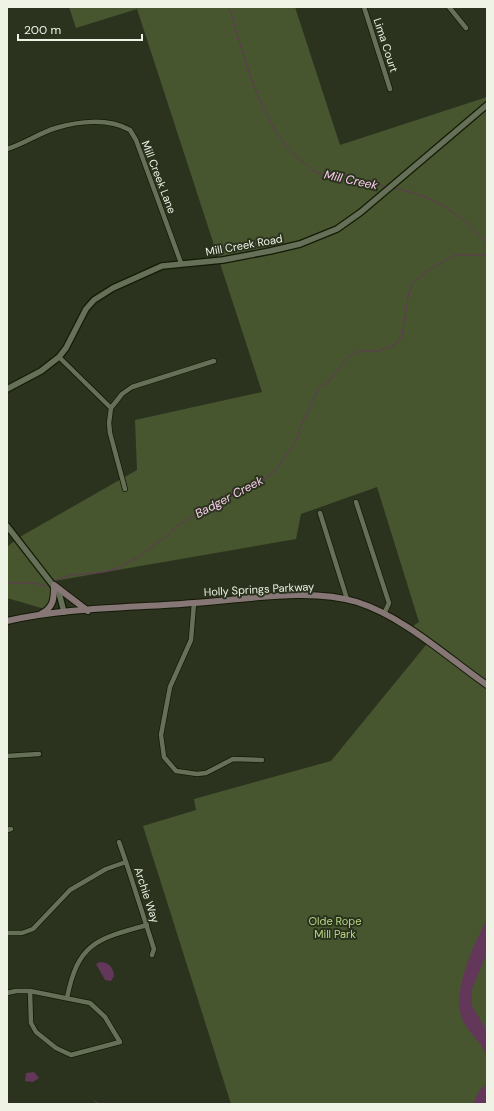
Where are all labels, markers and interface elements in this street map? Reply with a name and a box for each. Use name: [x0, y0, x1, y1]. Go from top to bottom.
scale bar: [18, 16, 142, 42]
street label: Lima Court: [371, 16, 401, 74]
text: 200 m: [24, 22, 61, 38]
street label: Mill Creek Lane: [139, 139, 179, 215]
water label: Mill Creek: [323, 167, 380, 194]
street label: Mill Creek Road: [204, 231, 284, 259]
water label: Badger Creek: [192, 472, 267, 522]
street label: Holly Springs Parkway: [203, 579, 315, 599]
street label: Archie Way: [131, 865, 163, 925]
park label: Olde Rope Mill Park: [309, 914, 361, 941]

